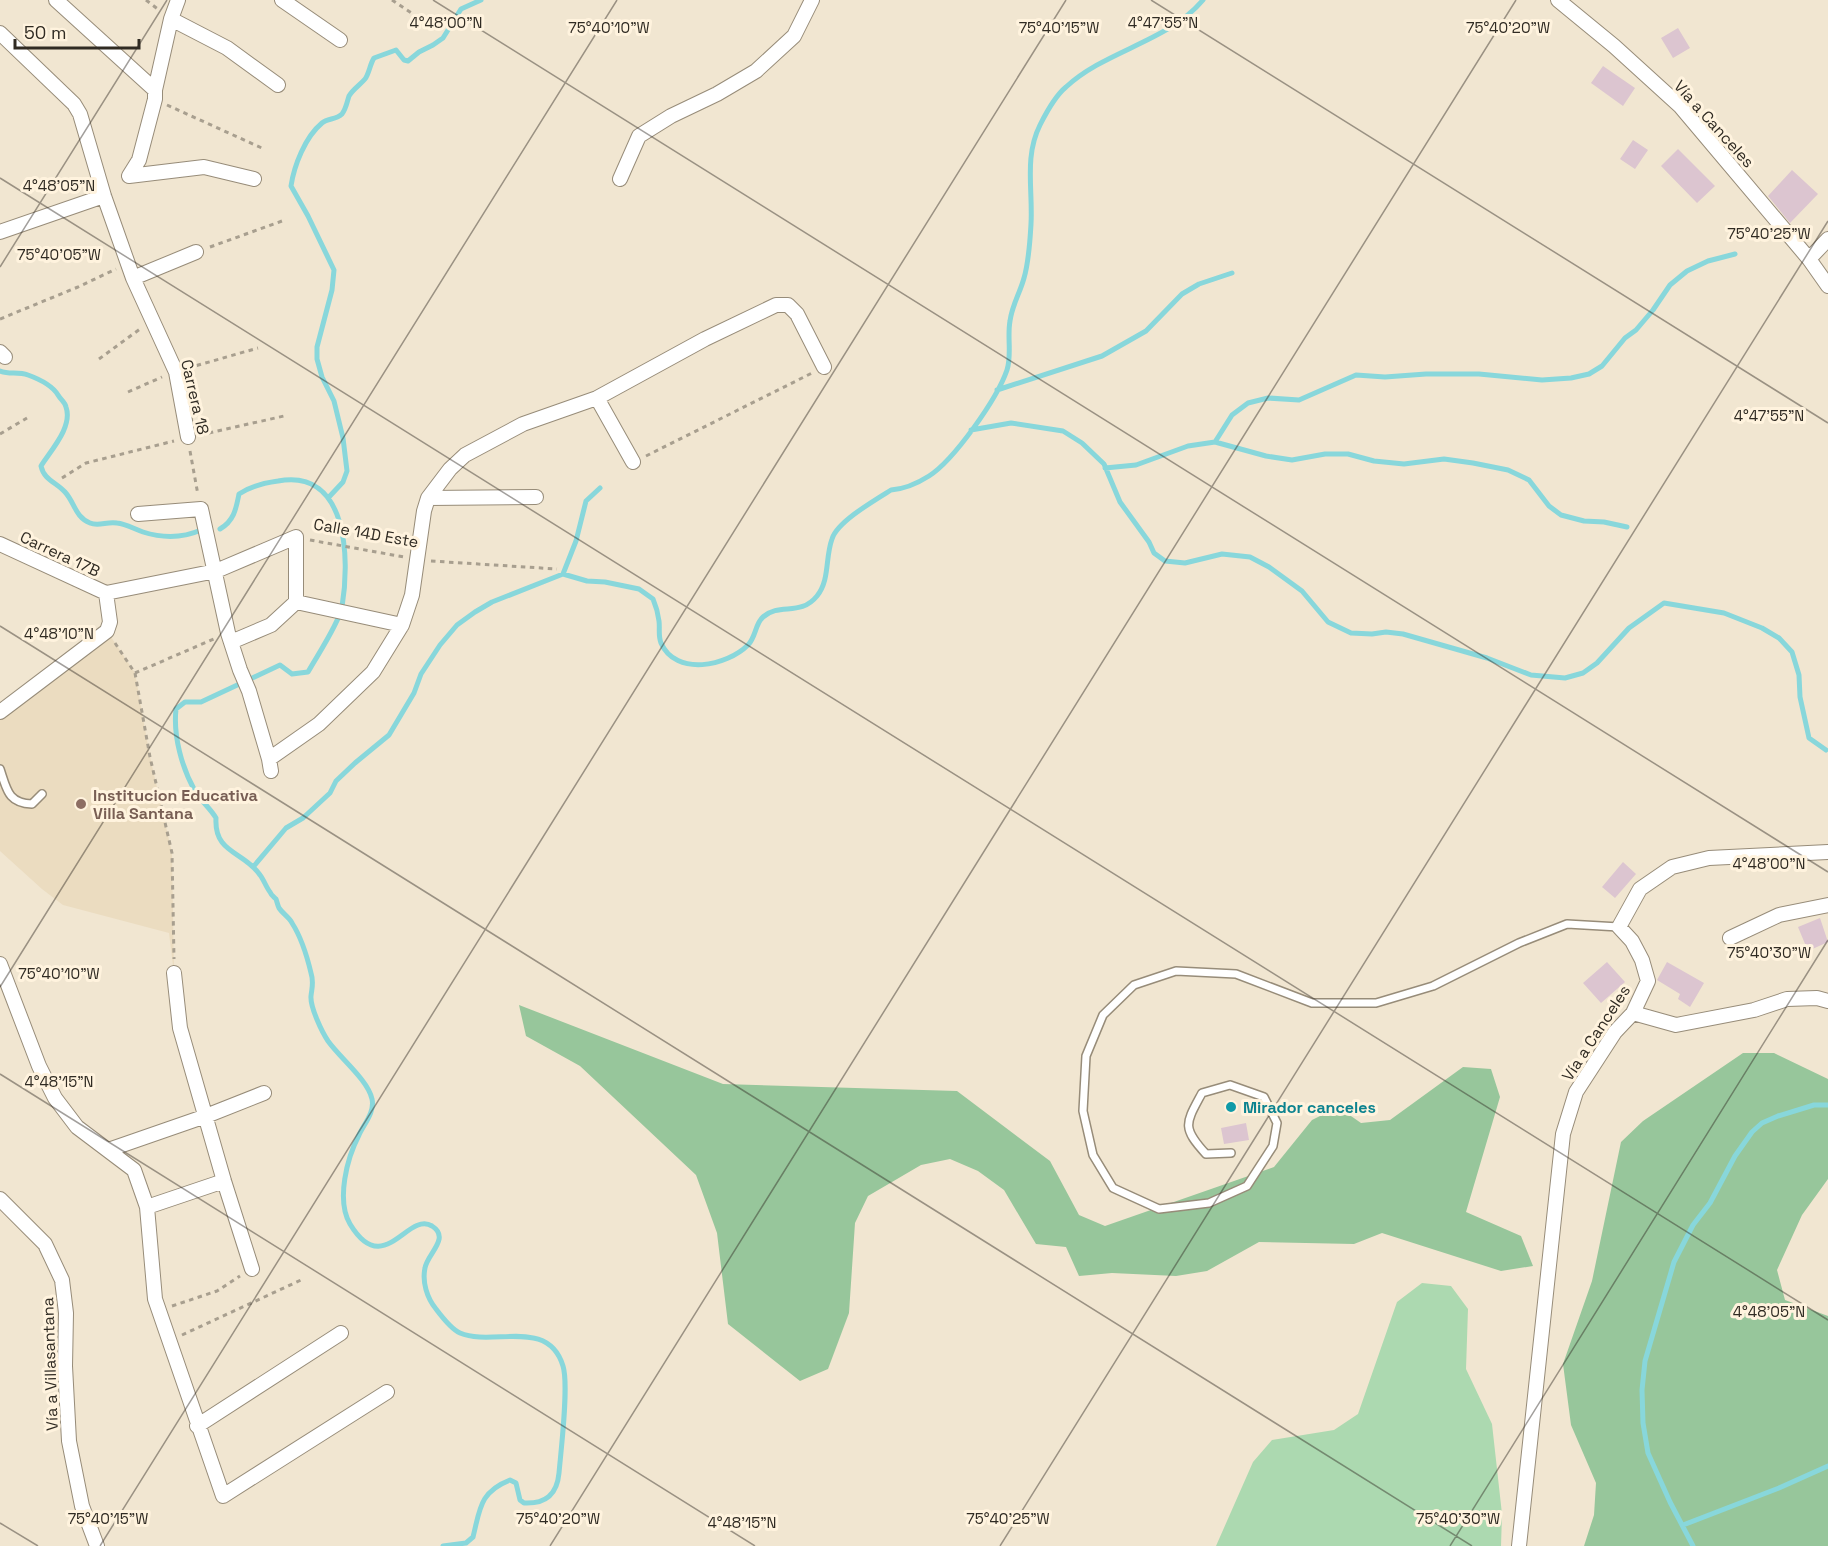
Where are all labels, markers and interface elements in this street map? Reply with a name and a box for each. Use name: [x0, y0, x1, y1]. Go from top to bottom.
scale bar: [15, 12, 140, 50]
text: 4°48'00"N: [409, 13, 483, 32]
text: 4°47'55"N: [1128, 13, 1198, 32]
text: 75°40'10"W: [568, 18, 650, 37]
text: 75°40'15"W: [1019, 18, 1099, 37]
text: 75°40'20"W: [1466, 18, 1550, 37]
text: 50 m: [24, 21, 66, 44]
street label: Vía a Canceles: [1669, 76, 1759, 172]
text: 4°48'05"N: [23, 176, 95, 195]
text: 75°40'25"W: [1727, 224, 1811, 243]
text: 75°40'05"W: [17, 245, 101, 264]
street label: Carrera 18: [176, 357, 214, 437]
text: 4°47'55"N: [1734, 406, 1804, 425]
street label: Calle 14D Este: [312, 513, 420, 553]
street label: Carrera 17B: [17, 526, 103, 582]
text: 4°48'10"N: [24, 624, 94, 643]
place label: Institucion Educativa Villa Santana: [93, 785, 258, 824]
marker: Institucion Educativa Villa Santana: [74, 797, 88, 811]
text: 4°48'00"N: [1732, 854, 1806, 873]
text: 75°40'30"W: [1727, 943, 1811, 962]
text: 75°40'10"W: [18, 964, 100, 983]
street label: Vía a Canceles: [1557, 981, 1635, 1085]
text: 4°48'15"N: [24, 1072, 94, 1091]
place label: Mirador canceles: [1243, 1097, 1376, 1118]
marker: Mirador canceles: [1224, 1100, 1238, 1114]
street label: Vía a Villasantana: [37, 1297, 63, 1431]
text: 4°48'05"N: [1733, 1302, 1805, 1321]
text: 75°40'15"W: [68, 1509, 148, 1528]
text: 75°40'20"W: [516, 1509, 600, 1528]
text: 75°40'25"W: [966, 1509, 1050, 1528]
text: 75°40'30"W: [1416, 1509, 1500, 1528]
text: 4°48'15"N: [707, 1513, 777, 1532]

